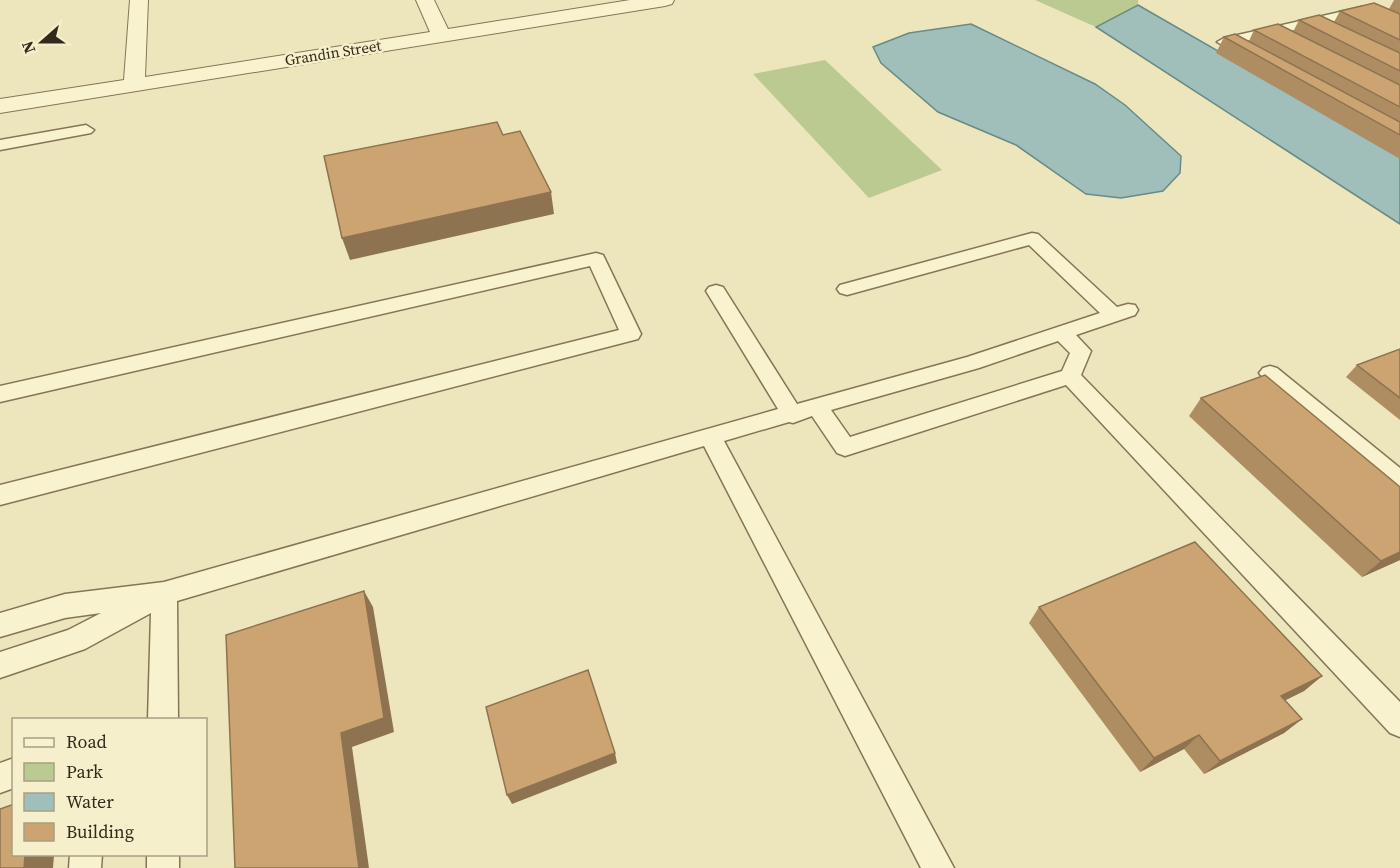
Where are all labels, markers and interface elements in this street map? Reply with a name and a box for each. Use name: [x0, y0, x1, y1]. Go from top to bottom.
north arrow: [12, 12, 72, 72]
street label: Grandin Street: [283, 34, 383, 70]
text: N: [16, 38, 40, 57]
legend: [12, 718, 207, 856]
text: Road: [66, 729, 107, 754]
text: Park: [66, 759, 103, 784]
text: Water: [66, 789, 114, 814]
text: Building: [66, 819, 134, 844]

